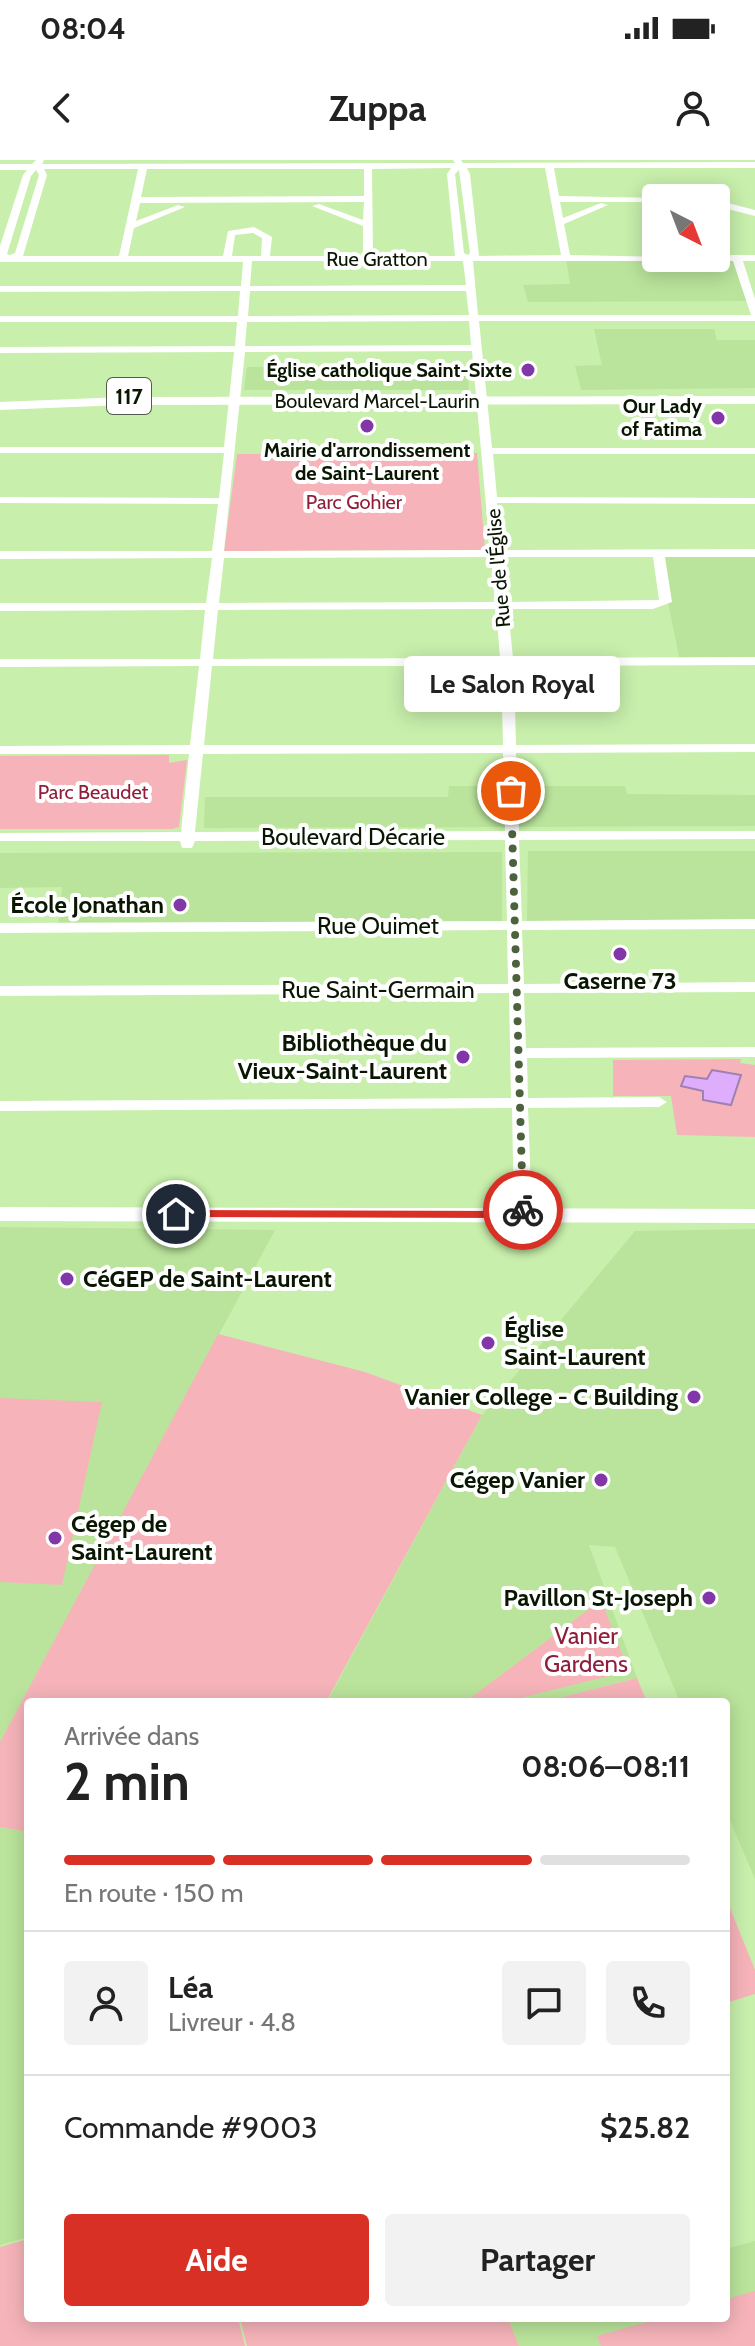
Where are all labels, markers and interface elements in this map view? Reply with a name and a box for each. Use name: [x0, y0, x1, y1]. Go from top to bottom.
text: 08:04: [40, 10, 126, 47]
icon: back: [40, 86, 84, 130]
text: Zuppa: [329, 86, 426, 130]
icon: person: [671, 86, 715, 130]
north arrow: [642, 184, 730, 272]
map controls: [642, 184, 730, 272]
street label: Rue Gratton: [326, 247, 428, 271]
place label: Église catholique Saint-Sixte: [266, 358, 512, 382]
marker: Église catholique Saint-Sixte: [519, 361, 537, 379]
road number: 117: [107, 378, 151, 414]
street label: Boulevard Marcel-Laurin: [274, 389, 480, 413]
place label: Our Lady of Fatima: [621, 394, 702, 441]
marker: Our Lady of Fatima: [709, 409, 727, 427]
marker: Mairie d'arrondissement de Saint-Laurent: [358, 417, 376, 435]
place label: Mairie d'arrondissement de Saint-Laurent: [264, 438, 470, 485]
park label: Parc Gohier: [306, 490, 403, 514]
street label: Rue de l'Église: [481, 508, 515, 628]
callout: Le Salon Royal: [403, 655, 619, 711]
text: Le Salon Royal: [429, 668, 595, 700]
pin: [477, 757, 545, 825]
icon: bag: [489, 769, 533, 813]
park label: Parc Beaudet: [38, 780, 149, 804]
street label: Boulevard Décarie: [261, 822, 445, 851]
place label: École Jonathan: [10, 890, 164, 919]
marker: École Jonathan: [171, 896, 189, 914]
street label: Rue Ouimet: [317, 911, 439, 940]
marker: Caserne 73: [611, 945, 629, 963]
place label: Caserne 73: [563, 966, 677, 995]
street label: Rue Saint-Germain: [281, 975, 475, 1004]
place label: Bibliothèque du Vieux-Saint-Laurent: [238, 1028, 447, 1085]
marker: Bibliothèque du Vieux-Saint-Laurent: [454, 1048, 472, 1066]
courier: [483, 1170, 563, 1250]
pin: [142, 1180, 210, 1248]
icon: bike: [501, 1188, 545, 1232]
icon: home: [154, 1192, 198, 1236]
place label: CéGEP de Saint-Laurent: [83, 1264, 332, 1293]
marker: CéGEP de Saint-Laurent: [58, 1270, 76, 1288]
place label: Église Saint-Laurent: [504, 1314, 646, 1371]
marker: Église Saint-Laurent: [479, 1334, 497, 1352]
place label: Vanier College - C Building: [405, 1382, 678, 1411]
marker: Vanier College - C Building: [685, 1388, 703, 1406]
place label: Cégep Vanier: [450, 1465, 585, 1494]
marker: Cégep Vanier: [592, 1471, 610, 1489]
place label: Cégep de Saint-Laurent: [71, 1509, 213, 1566]
marker: Cégep de Saint-Laurent: [46, 1529, 64, 1547]
place label: Pavillon St-Joseph: [503, 1583, 693, 1612]
marker: Pavillon St-Joseph: [700, 1589, 718, 1607]
park label: Vanier Gardens: [544, 1621, 628, 1678]
text: Arrivée dans: [64, 1720, 199, 1752]
text: 08:06–08:11: [521, 1748, 690, 1785]
text: 2 min: [64, 1750, 190, 1813]
text: En route · 150 m: [64, 1877, 244, 1909]
button: person: [64, 1961, 148, 2045]
button: chat: [502, 1961, 586, 2045]
button: phone: [606, 1961, 690, 2045]
text: Léa: [168, 1969, 213, 2006]
text: Livreur · 4.8: [168, 2006, 296, 2038]
text: Commande #9003: [64, 2109, 317, 2146]
text: $25.82: [600, 2109, 690, 2146]
button: Aide: [64, 2214, 369, 2306]
button: Partager: [385, 2214, 690, 2306]

